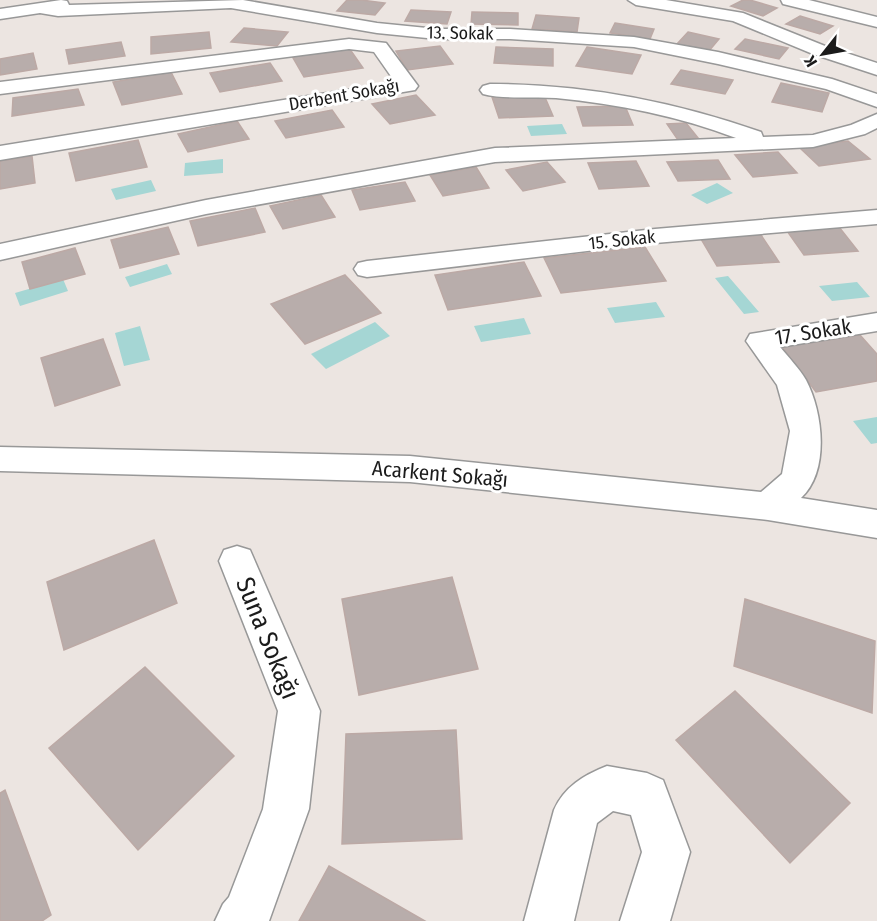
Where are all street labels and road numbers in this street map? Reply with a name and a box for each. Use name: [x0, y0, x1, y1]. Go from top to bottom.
street label: 13. Sokak: [426, 21, 494, 45]
street label: Derbent Sokağı: [287, 74, 401, 116]
street label: 15. Sokak: [588, 225, 657, 254]
street label: 17. Sokak: [773, 313, 853, 351]
street label: Acarkent Sokağı: [371, 455, 509, 493]
street label: Suna Sokağı: [229, 573, 306, 704]

